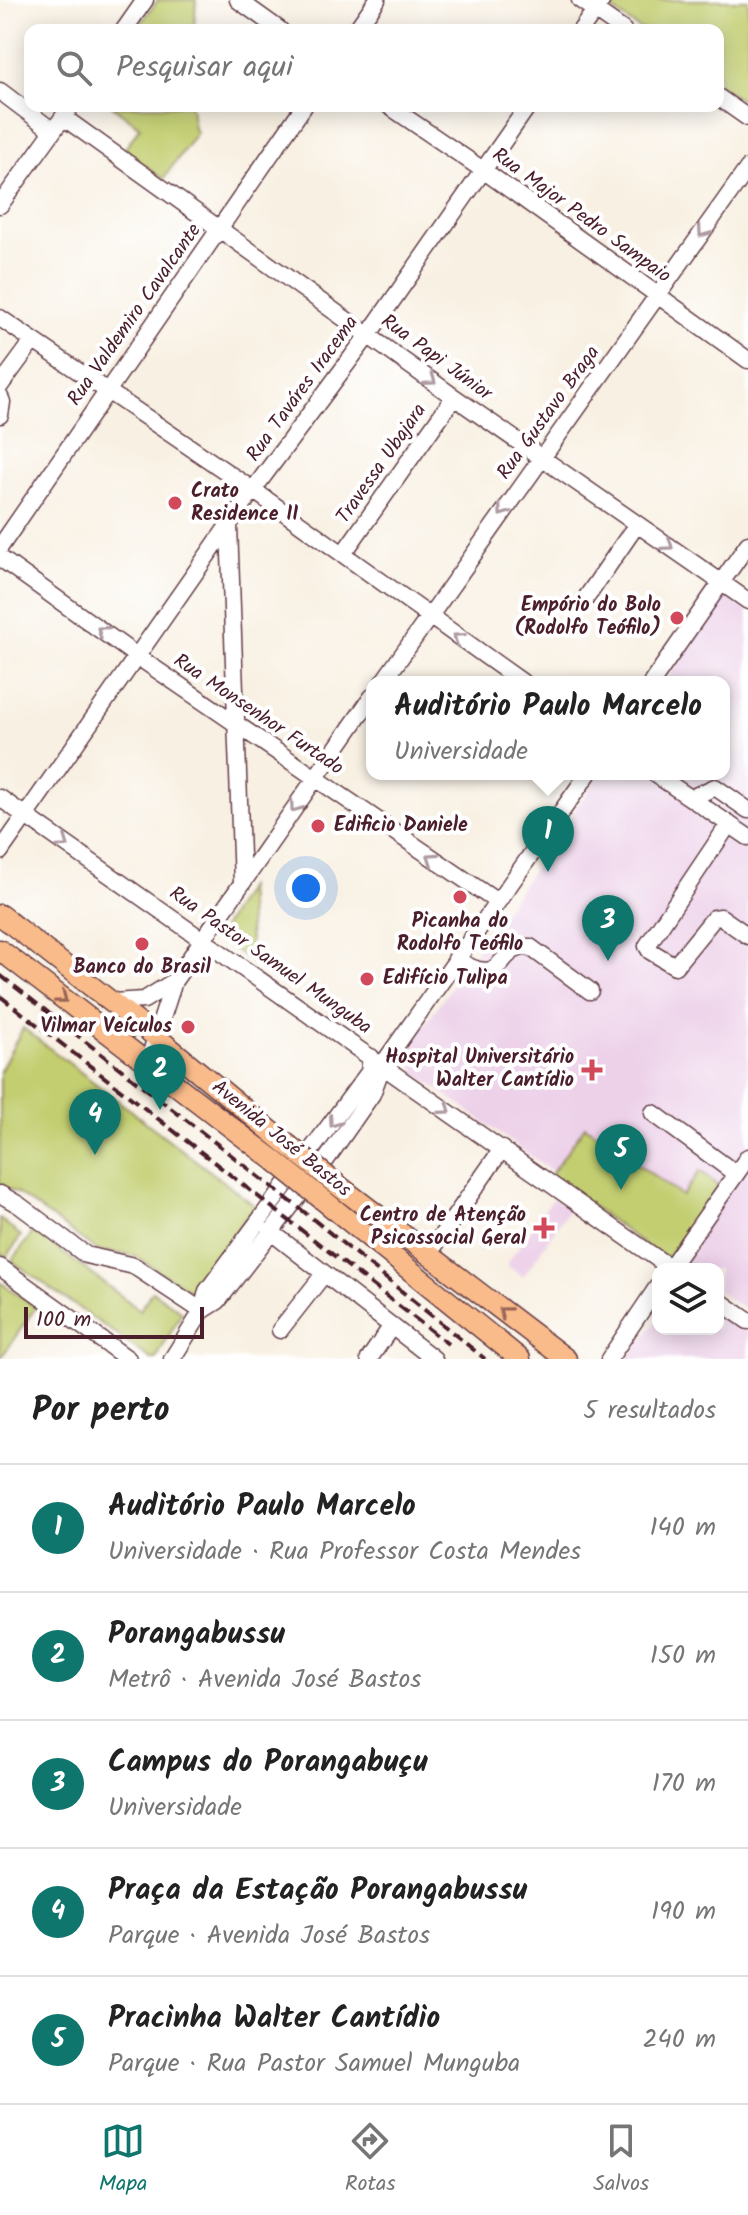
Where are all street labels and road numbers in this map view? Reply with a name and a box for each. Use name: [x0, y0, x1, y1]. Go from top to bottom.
street label: Rua Major Pedro Sampaio: [485, 140, 677, 292]
street label: Rua Valdemiro Cavalcante: [60, 217, 210, 413]
street label: Rua Papi Júnior: [373, 306, 500, 410]
street label: Rua Taváres Iracema: [239, 309, 367, 469]
street label: Rua Gustavo Braga: [489, 339, 609, 487]
street label: Travessa Ubajara: [328, 397, 436, 531]
street label: Rua Monsenhor Furtado: [166, 646, 350, 784]
street label: Rua Pastor Samuel Munguba: [162, 879, 378, 1043]
street label: Avenida José Bastos: [204, 1072, 358, 1206]

